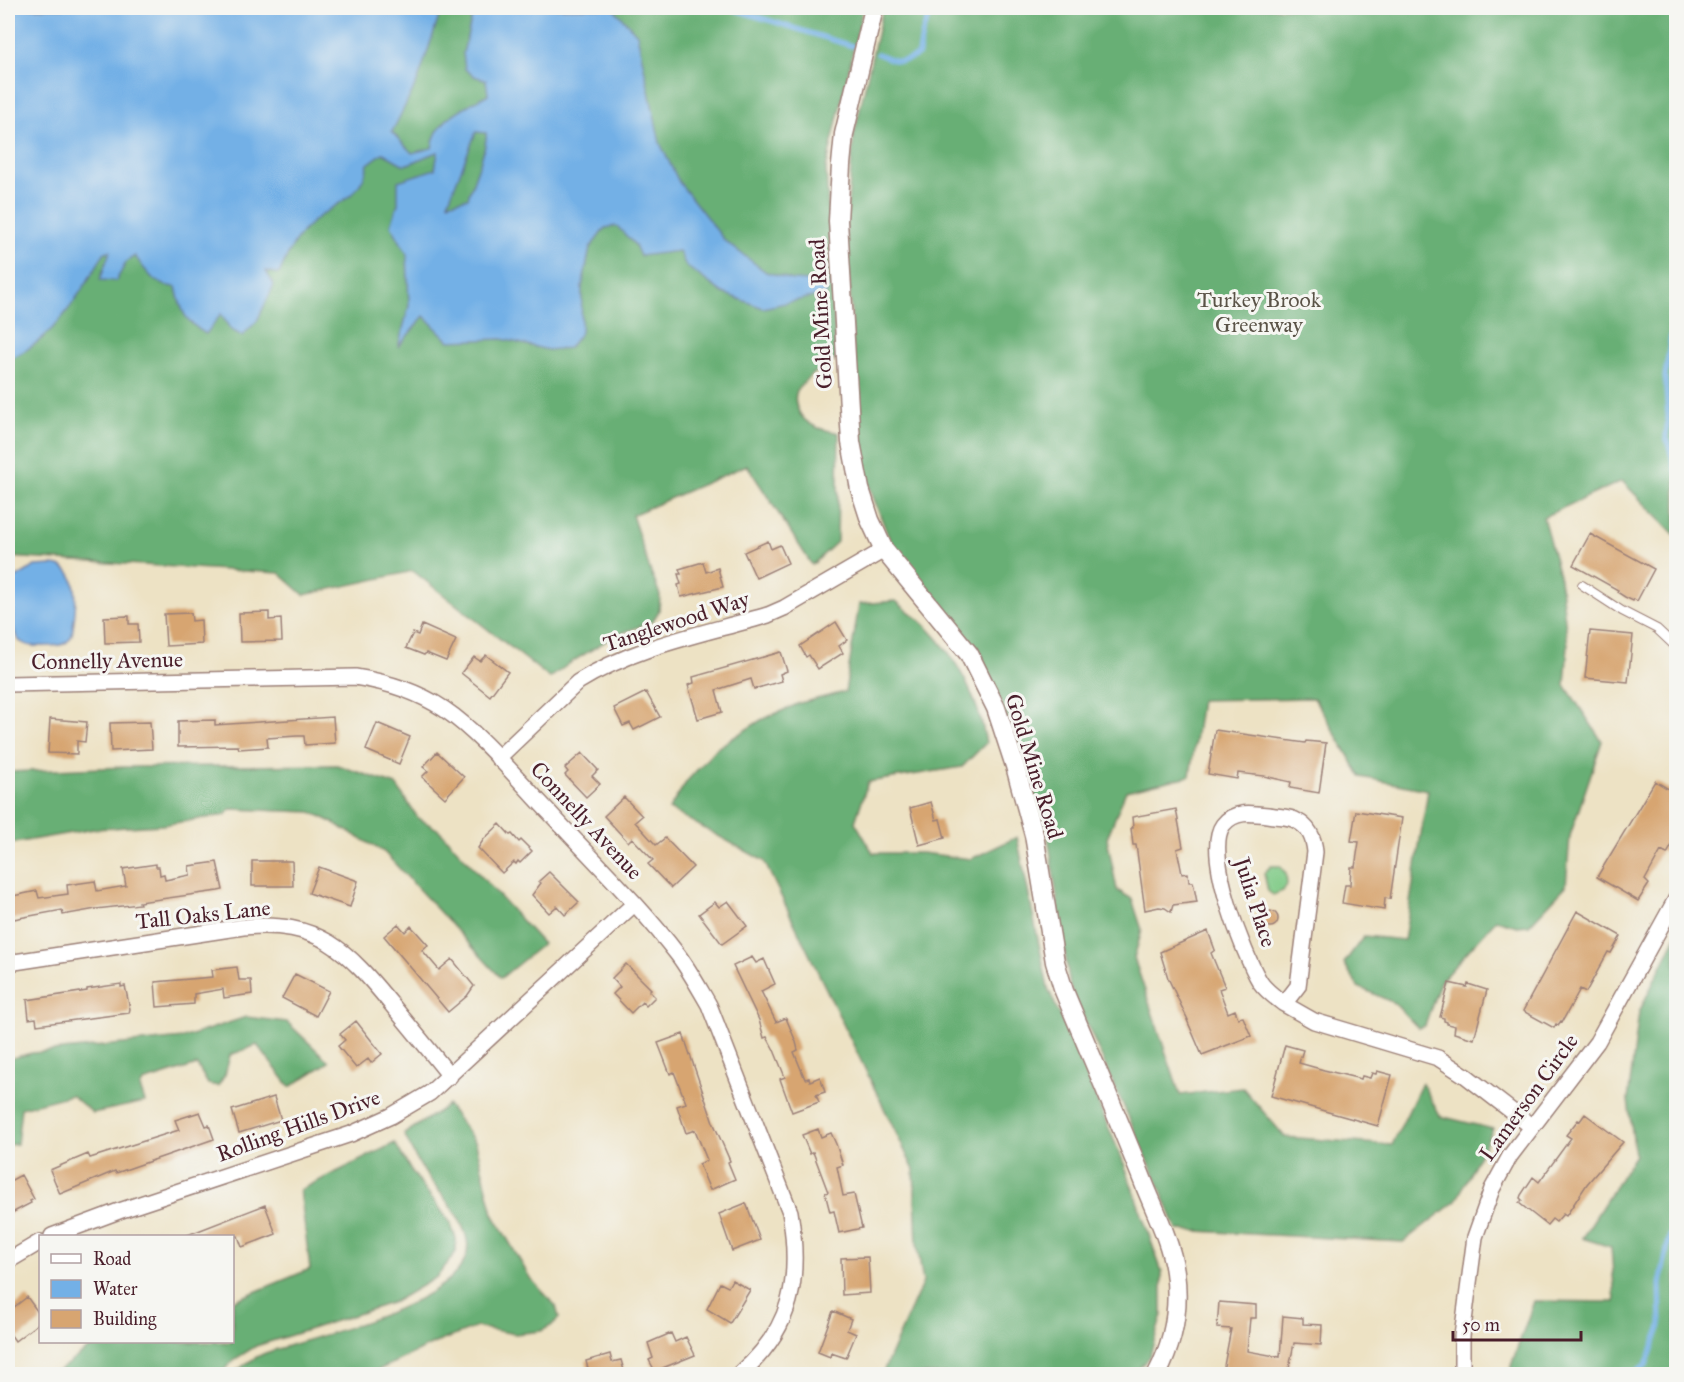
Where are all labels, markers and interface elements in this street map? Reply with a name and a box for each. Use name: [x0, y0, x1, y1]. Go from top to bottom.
street label: Gold Mine Road: [803, 238, 838, 390]
park label: Turkey Brook Greenway: [1197, 286, 1322, 338]
street label: Tanglewood Way: [600, 585, 753, 658]
street label: Connelly Avenue: [31, 646, 183, 675]
street label: Gold Mine Road: [1000, 690, 1069, 842]
street label: Connelly Avenue: [525, 756, 648, 885]
street label: Julia Place: [1228, 852, 1283, 950]
street label: Tall Oaks Lane: [134, 894, 272, 935]
street label: Lamerson Circle: [1473, 1028, 1584, 1166]
street label: Rolling Hills Drive: [213, 1083, 384, 1168]
legend: [39, 1235, 234, 1343]
text: Road: [93, 1248, 131, 1270]
text: Water: [93, 1278, 138, 1300]
scale bar: [1453, 1304, 1580, 1342]
text: Building: [93, 1308, 157, 1331]
text: 50 m: [1462, 1314, 1500, 1336]

